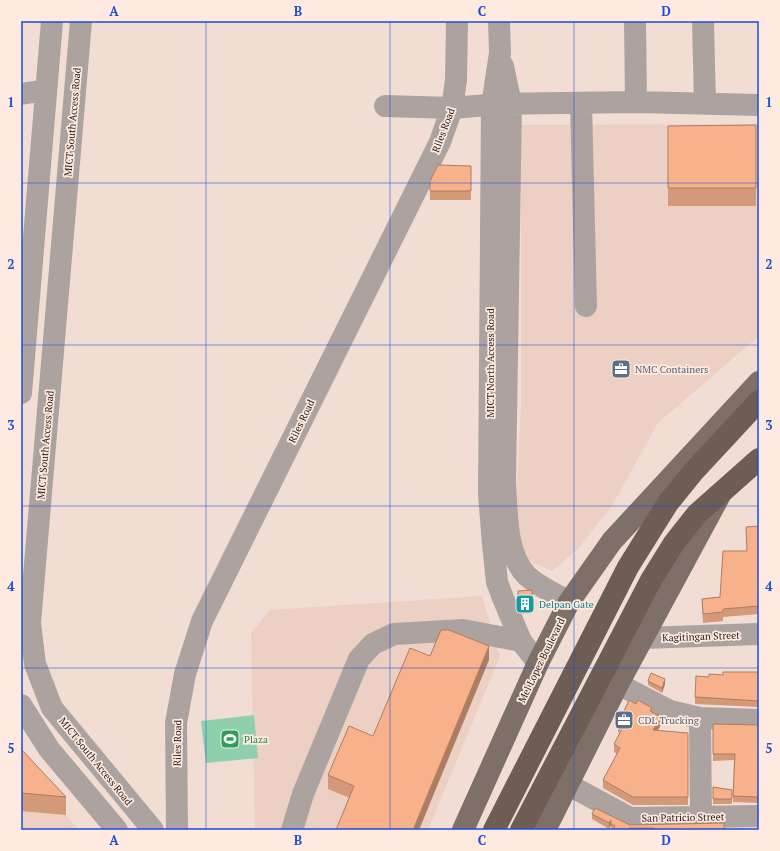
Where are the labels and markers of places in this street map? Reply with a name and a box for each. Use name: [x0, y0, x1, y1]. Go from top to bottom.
office icon: NMC Containers: [610, 358, 632, 380]
place label: NMC Containers: [635, 363, 708, 376]
building icon: Delpan Gate: [514, 593, 536, 615]
place label: Delpan Gate: [539, 598, 594, 611]
office icon: CDL Trucking: [613, 709, 635, 731]
place label: CDL Trucking: [638, 714, 700, 727]
sports icon: Plaza: [219, 728, 241, 750]
place label: Plaza: [244, 733, 268, 746]

